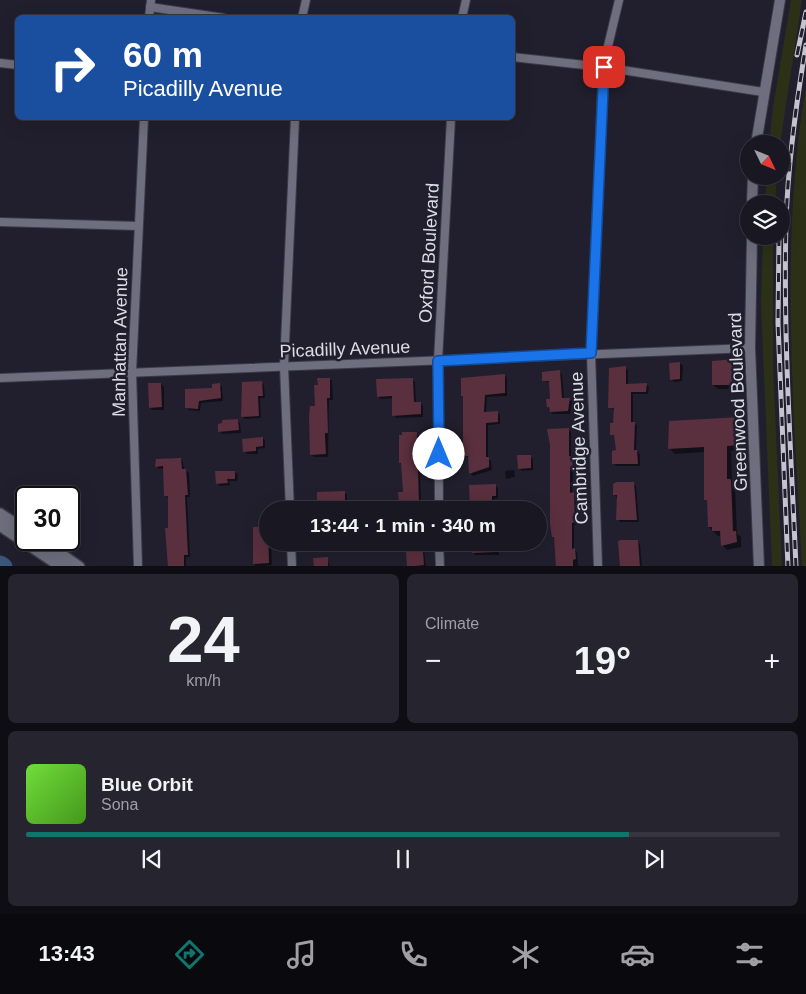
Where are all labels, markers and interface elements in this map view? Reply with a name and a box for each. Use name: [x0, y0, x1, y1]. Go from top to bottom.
icon: right: [40, 35, 105, 100]
text: 60 m: [123, 35, 203, 74]
pin: [583, 46, 625, 88]
icon: arrive: [590, 53, 618, 81]
text: Picadilly Avenue: [123, 76, 283, 101]
north arrow: [740, 135, 790, 185]
map controls: [740, 135, 790, 245]
street label: Oxford Boulevard: [415, 183, 443, 323]
button: layers: [740, 195, 790, 245]
street label: Manhattan Avenue: [109, 267, 131, 417]
street label: Greenwood Boulevard: [725, 312, 751, 492]
street label: Picadilly Avenue: [279, 337, 411, 361]
street label: Cambridge Avenue: [566, 371, 592, 525]
position arrow: [412, 427, 464, 479]
speed limit sign: 30: [15, 486, 80, 551]
text: 13:44 · 1 min · 340 m: [310, 515, 496, 536]
text: 24: [167, 603, 240, 676]
text: Climate: [425, 615, 479, 632]
text: 19°: [574, 640, 631, 682]
text: −: [425, 645, 441, 676]
text: +: [764, 645, 780, 676]
text: km/h: [186, 672, 221, 689]
text: Blue Orbit: [101, 774, 193, 795]
text: Sona: [101, 796, 138, 813]
icon: previous: [138, 845, 166, 873]
icon: pause: [389, 845, 417, 873]
icon: next: [640, 845, 668, 873]
icon: directions: [172, 937, 207, 972]
icon: music: [284, 937, 319, 972]
icon: phone: [396, 937, 431, 972]
icon: climate: [508, 937, 543, 972]
icon: car: [620, 937, 655, 972]
icon: filters: [732, 937, 767, 972]
text: 13:43: [39, 941, 95, 966]

